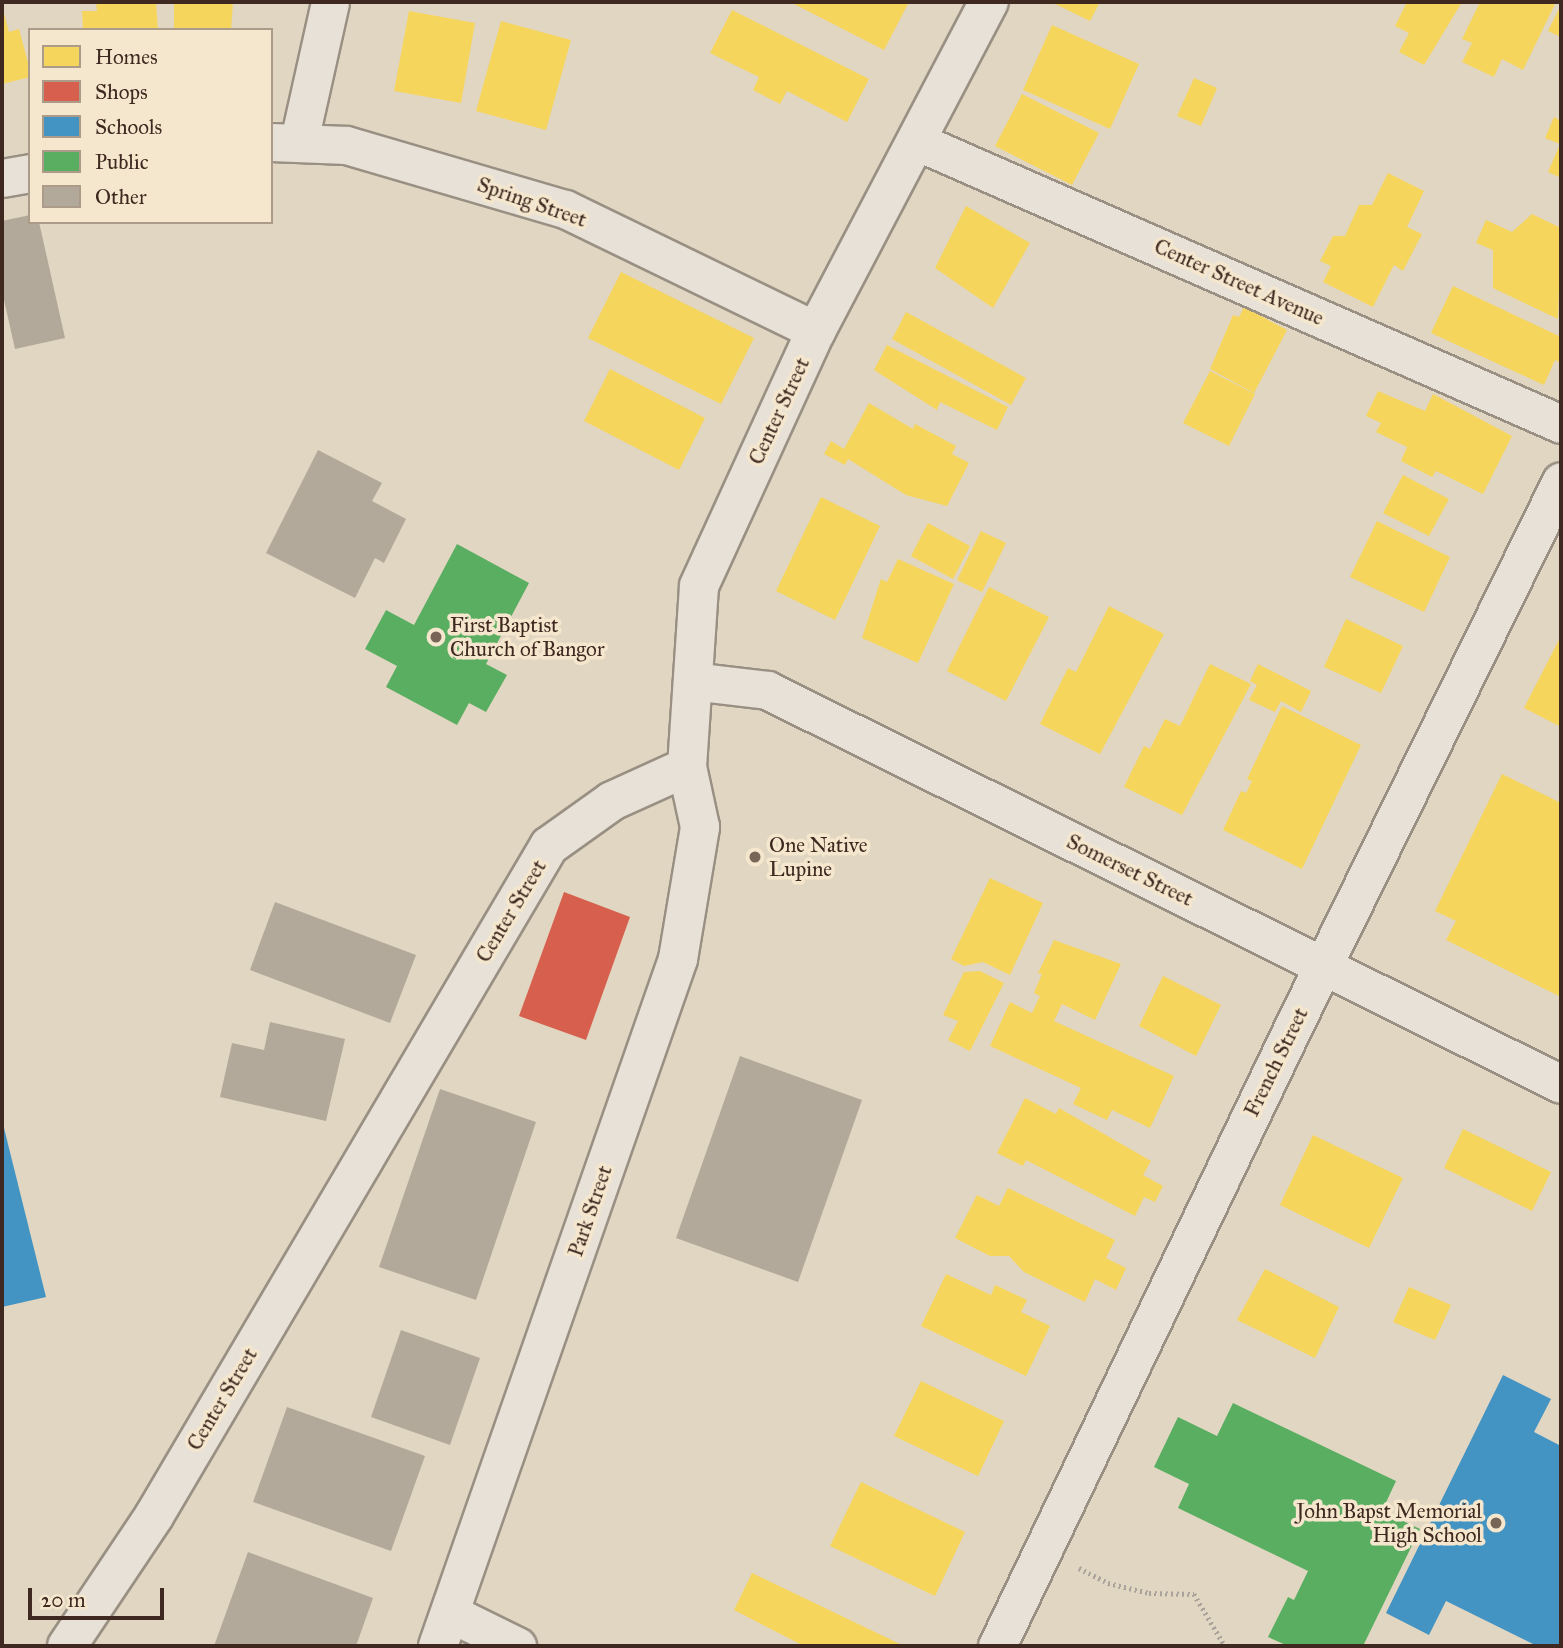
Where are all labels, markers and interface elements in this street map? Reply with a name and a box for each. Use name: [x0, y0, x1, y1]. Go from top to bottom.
legend: [28, 28, 273, 224]
text: Homes: [95, 44, 158, 70]
text: Shops: [95, 79, 148, 105]
text: Schools: [95, 114, 162, 140]
text: Public: [95, 149, 149, 175]
street label: Spring Street: [474, 172, 590, 232]
text: Other: [95, 184, 147, 210]
street label: Center Street Avenue: [1150, 233, 1328, 331]
street label: Center Street: [743, 354, 815, 468]
place label: First Baptist Church of Bangor: [450, 612, 605, 662]
marker: First Baptist Church of Bangor: [428, 629, 444, 645]
street label: Somerset Street: [1063, 829, 1197, 911]
place label: One Native Lupine: [769, 832, 867, 882]
marker: One Native Lupine: [747, 849, 763, 865]
street label: Center Street: [471, 855, 551, 967]
street label: French Street: [1239, 1003, 1313, 1121]
street label: Park Street: [563, 1162, 617, 1260]
street label: Center Street: [182, 1343, 262, 1455]
place label: John Bapst Memorial High School: [1296, 1498, 1482, 1548]
marker: John Bapst Memorial High School: [1488, 1515, 1504, 1531]
scale bar: [32, 1574, 168, 1618]
text: 20 m: [41, 1587, 86, 1613]

